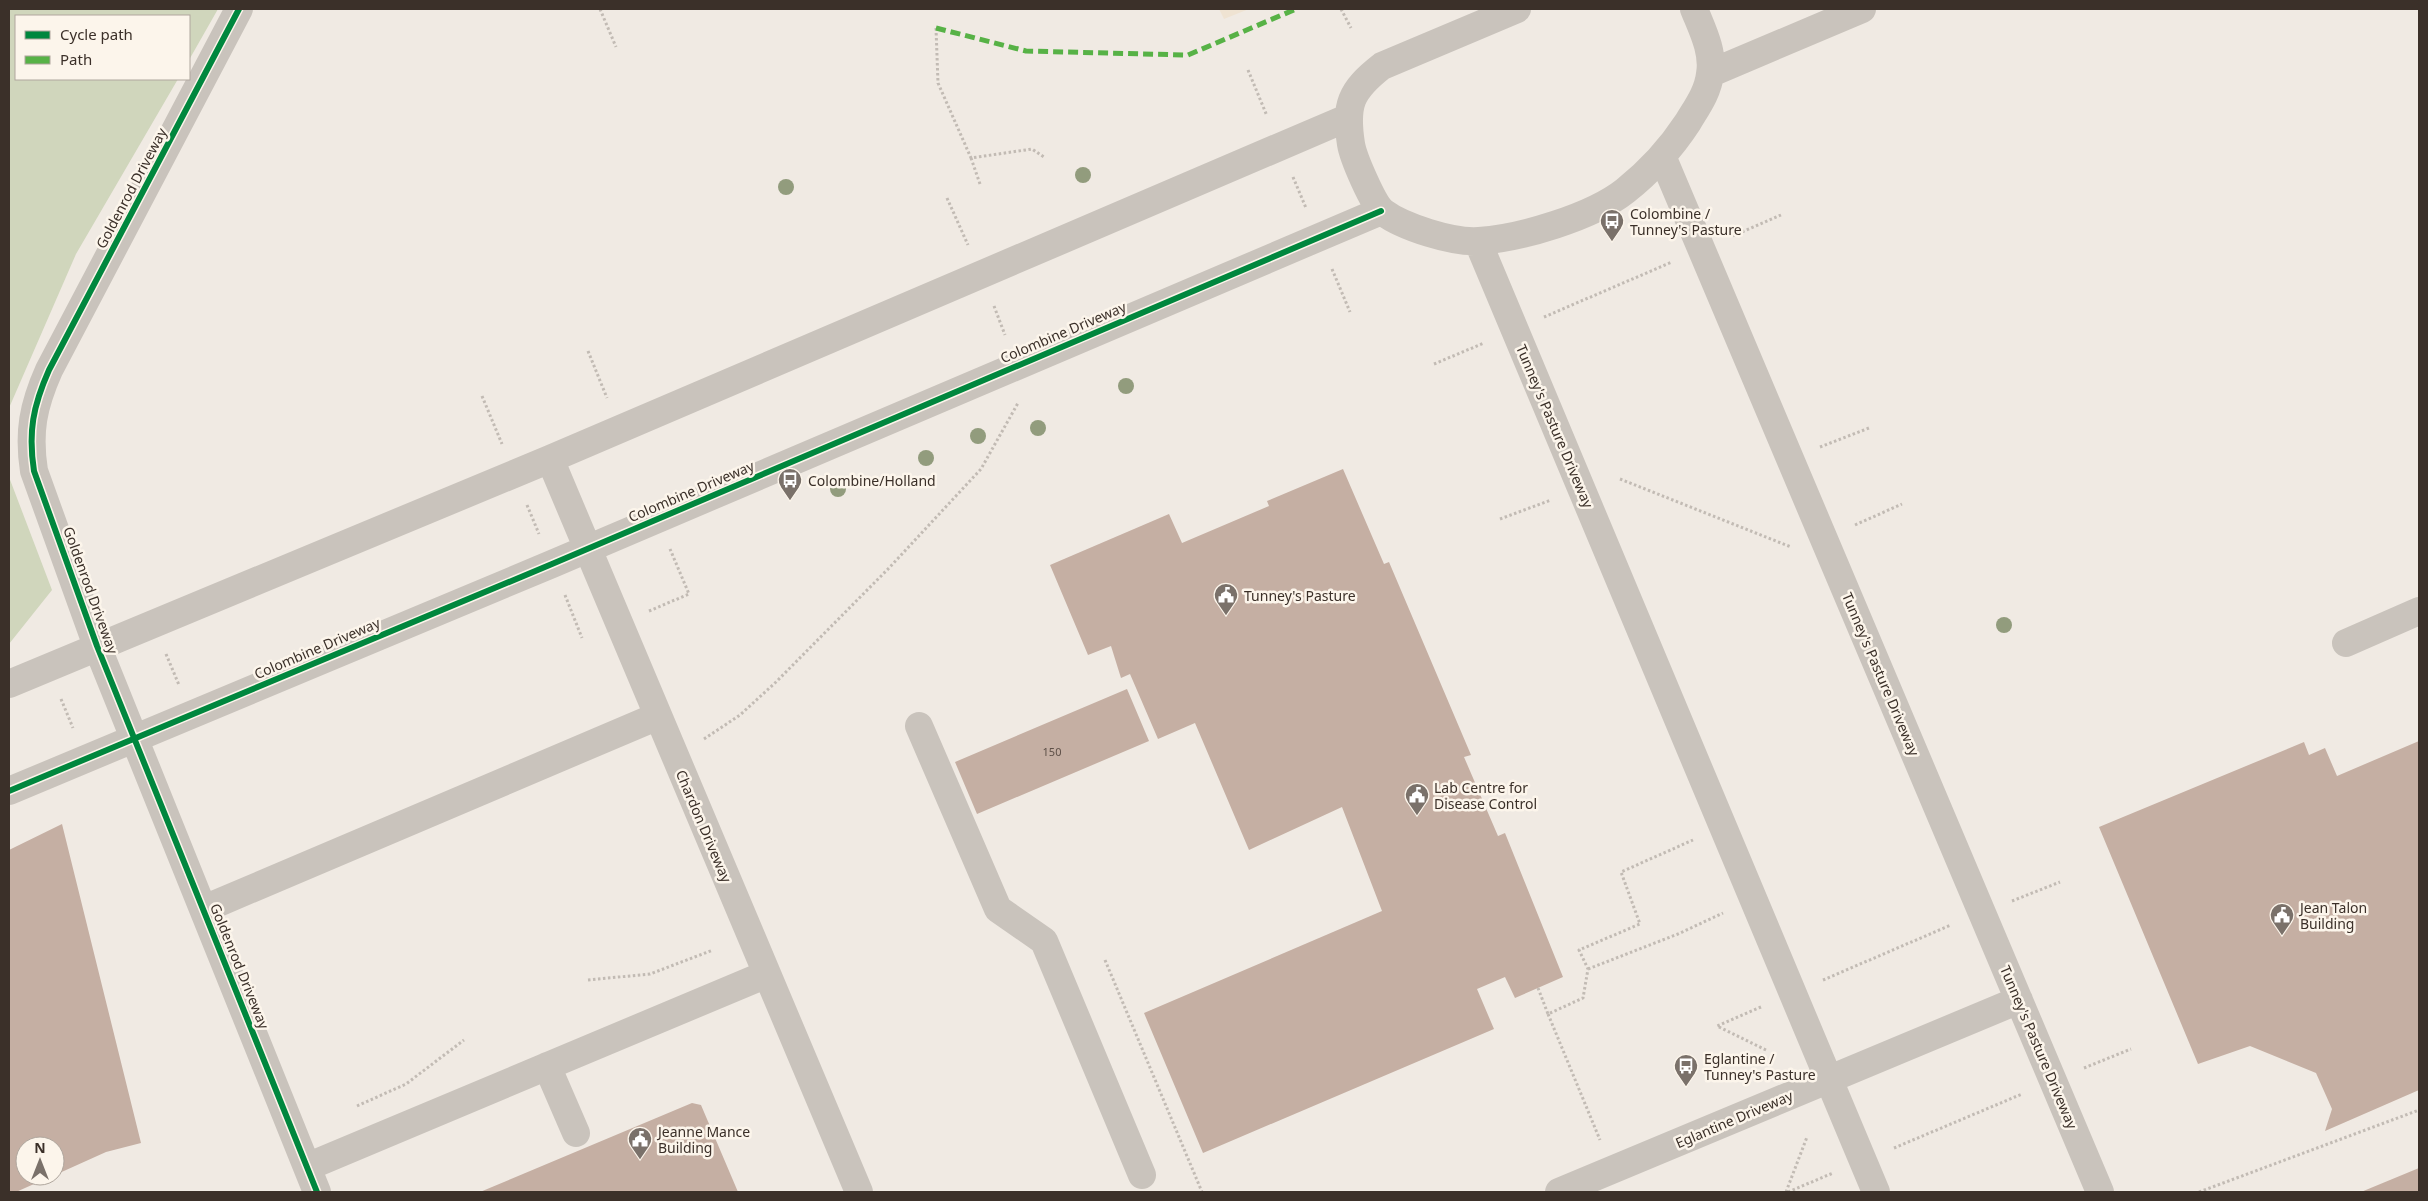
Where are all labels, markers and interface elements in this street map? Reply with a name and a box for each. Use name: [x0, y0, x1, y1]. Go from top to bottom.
legend: [15, 15, 190, 80]
text: Cycle path: [60, 24, 133, 44]
text: Path: [60, 49, 92, 69]
street label: Goldenrod Driveway: [91, 124, 171, 252]
place label: Colombine / Tunney's Pasture: [1630, 204, 1742, 239]
bus stop icon: Colombine / Tunney's Pasture: [1599, 208, 1625, 242]
street label: Colombine Driveway: [997, 297, 1130, 367]
street label: Tunney's Pasture Driveway: [1512, 341, 1598, 511]
street label: Colombine Driveway: [625, 456, 758, 526]
bus stop icon: Colombine/Holland: [777, 467, 803, 501]
place label: Colombine/Holland: [808, 471, 936, 490]
street label: Goldenrod Driveway: [59, 524, 123, 657]
public building icon: Tunney's Pasture: [1213, 582, 1239, 616]
place label: Tunney's Pasture: [1244, 586, 1356, 605]
street label: Tunney's Pasture Driveway: [1838, 589, 1924, 759]
street label: Colombine Driveway: [251, 613, 384, 683]
house number: 150: [1043, 744, 1061, 759]
street label: Chardon Driveway: [672, 767, 737, 886]
place label: Lab Centre for Disease Control: [1434, 778, 1537, 813]
public building icon: Lab Centre for Disease Control: [1404, 782, 1430, 816]
place label: Jean Talon Building: [2298, 898, 2367, 933]
street label: Goldenrod Driveway: [206, 900, 274, 1032]
public building icon: Jean Talon Building: [2269, 902, 2295, 936]
street label: Tunney's Pasture Driveway: [1996, 962, 2082, 1132]
place label: Eglantine / Tunney's Pasture: [1704, 1049, 1816, 1084]
bus stop icon: Eglantine / Tunney's Pasture: [1673, 1053, 1699, 1087]
street label: Eglantine Driveway: [1672, 1085, 1796, 1152]
place label: Jeanne Mance Building: [656, 1122, 750, 1157]
public building icon: Jeanne Mance Building: [627, 1126, 653, 1160]
north arrow: [15, 1136, 65, 1186]
text: N: [34, 1138, 46, 1157]

